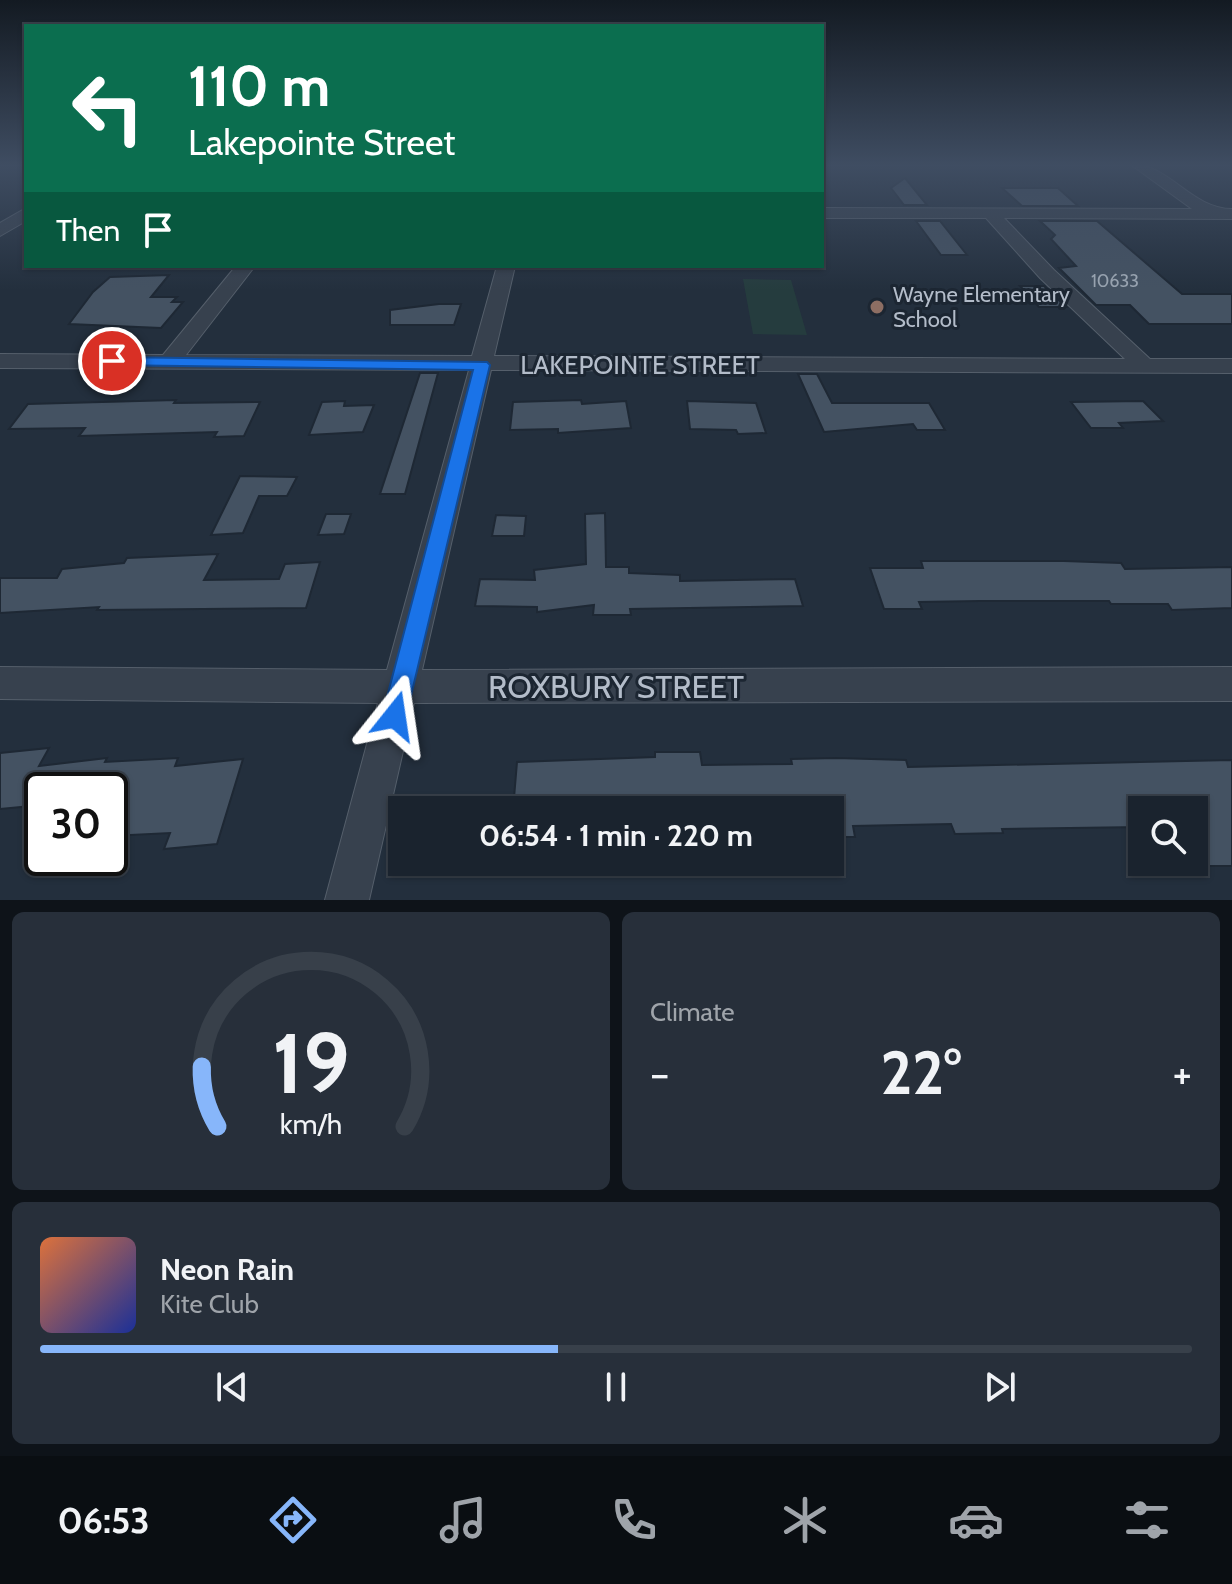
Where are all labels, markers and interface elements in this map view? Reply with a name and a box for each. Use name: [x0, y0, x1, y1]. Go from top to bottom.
text: 110 m: [188, 52, 330, 120]
icon: left: [56, 56, 160, 160]
text: Lakepointe Street: [188, 120, 455, 164]
icon: arrive: [136, 208, 180, 252]
text: Then: [56, 212, 120, 249]
house number: 10633: [1091, 270, 1139, 292]
place label: Wayne Elementary School: [893, 281, 1070, 333]
marker: Wayne Elementary School: [868, 298, 886, 316]
pin: [78, 327, 146, 395]
icon: arrive: [90, 339, 134, 383]
street label: LAKEPOINTE STREET: [520, 349, 760, 381]
street label: ROXBURY STREET: [488, 667, 744, 706]
position arrow: [353, 674, 437, 758]
speed limit sign: 30: [24, 772, 128, 876]
map controls: [1128, 796, 1208, 876]
button: search: [1128, 796, 1208, 876]
text: 06:54 · 1 min · 220 m: [479, 817, 753, 854]
text: Climate: [650, 996, 735, 1028]
text: 19: [272, 1013, 350, 1114]
text: 22°: [881, 1036, 961, 1109]
text: −: [650, 1047, 669, 1100]
text: +: [1173, 1047, 1192, 1100]
text: km/h: [280, 1106, 342, 1141]
text: Neon Rain: [160, 1251, 294, 1288]
text: Kite Club: [160, 1288, 259, 1320]
icon: previous: [210, 1365, 254, 1409]
icon: pause: [594, 1365, 638, 1409]
icon: next: [978, 1365, 1022, 1409]
icon: directions: [265, 1492, 321, 1548]
icon: music: [435, 1492, 491, 1548]
icon: phone: [606, 1492, 662, 1548]
icon: climate: [777, 1492, 833, 1548]
icon: car: [948, 1492, 1004, 1548]
icon: filters: [1119, 1492, 1175, 1548]
text: 06:53: [57, 1498, 150, 1542]

